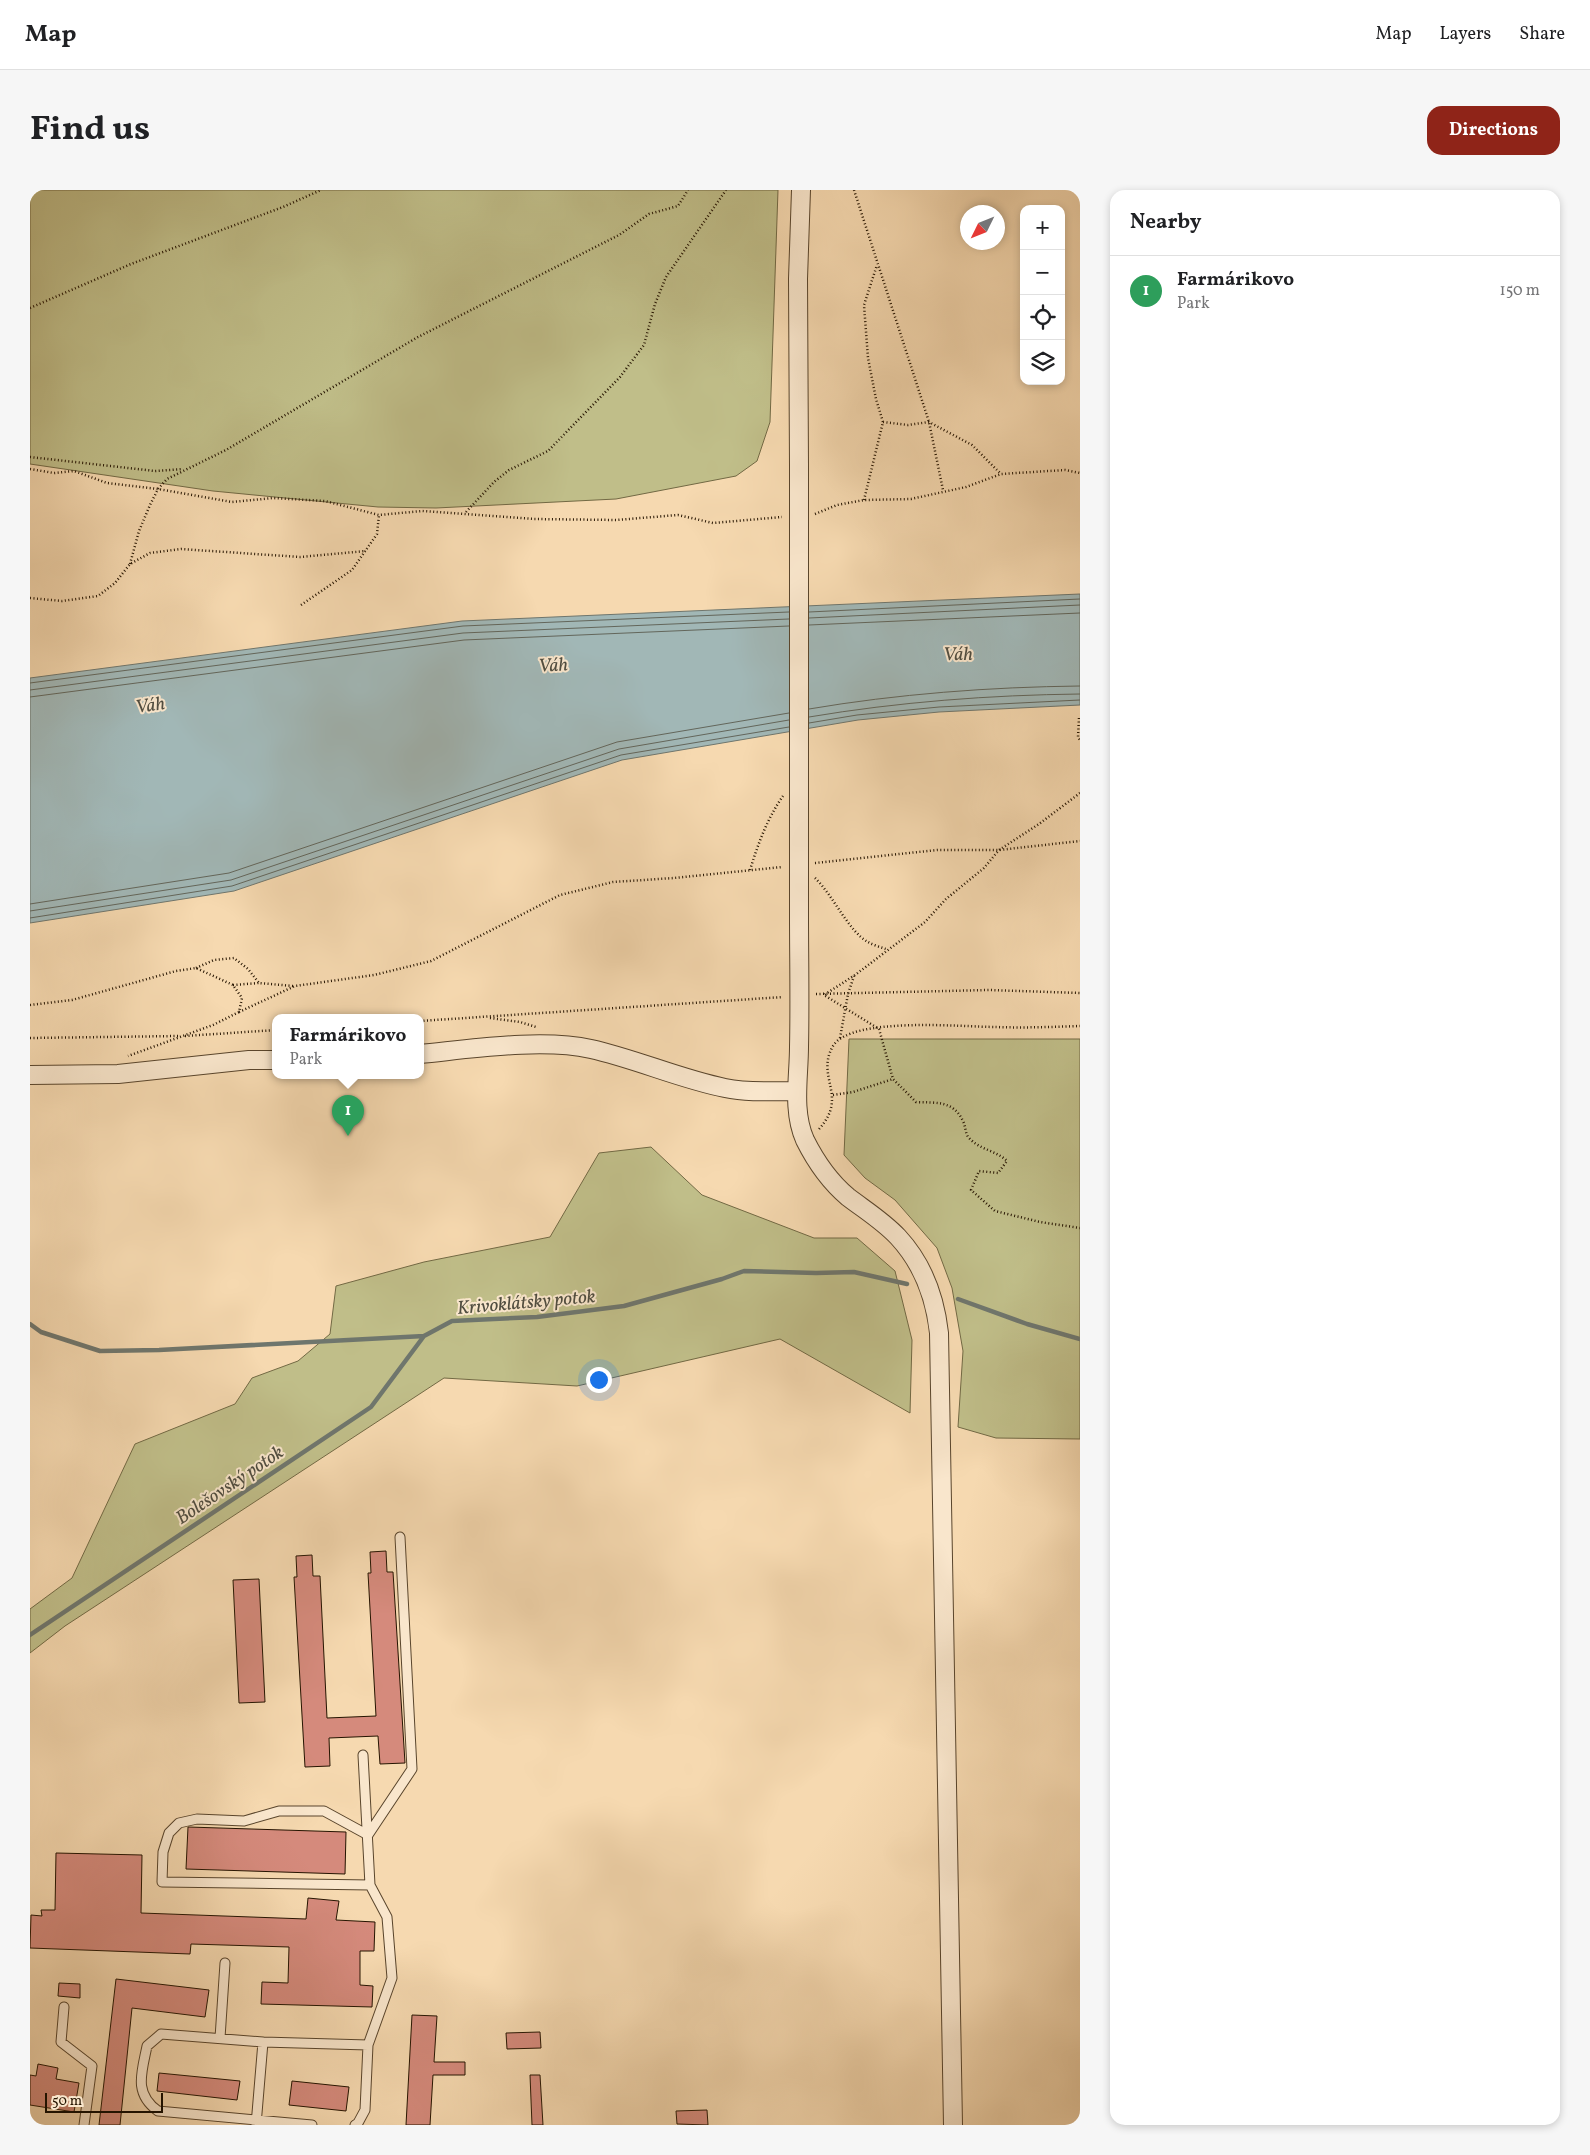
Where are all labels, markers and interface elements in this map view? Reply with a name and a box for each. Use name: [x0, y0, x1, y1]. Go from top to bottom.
text: Map: [25, 18, 76, 52]
text: Map: [1375, 22, 1411, 47]
text: Layers: [1439, 22, 1491, 47]
text: Share: [1519, 22, 1565, 47]
text: Find us: [30, 106, 150, 154]
button: Directions: [1427, 106, 1560, 155]
north arrow: [960, 205, 1005, 250]
map controls: [1020, 205, 1065, 385]
button: +: [1020, 205, 1065, 250]
text: Nearby: [1130, 208, 1201, 237]
button: −: [1020, 250, 1065, 295]
text: Farmárikovo: [1177, 267, 1294, 293]
text: 1: [1143, 280, 1149, 302]
text: 150 m: [1499, 280, 1540, 302]
text: Park: [1177, 293, 1210, 315]
button: locate: [1020, 295, 1065, 340]
button: layers: [1020, 340, 1065, 385]
water label: Váh: [943, 642, 973, 668]
water label: Váh: [538, 652, 569, 680]
water label: Váh: [134, 691, 167, 721]
popup: [272, 1014, 424, 1079]
text: Farmárikovo: [289, 1023, 407, 1049]
text: Park: [289, 1049, 322, 1071]
pin: 1: [332, 1095, 364, 1136]
water label: Krivoklátsky potok: [456, 1284, 597, 1322]
your location: [586, 1367, 612, 1393]
water label: Bolešovský potok: [171, 1440, 289, 1531]
scale bar: [45, 2090, 162, 2113]
text: 50 m: [52, 2092, 82, 2111]

